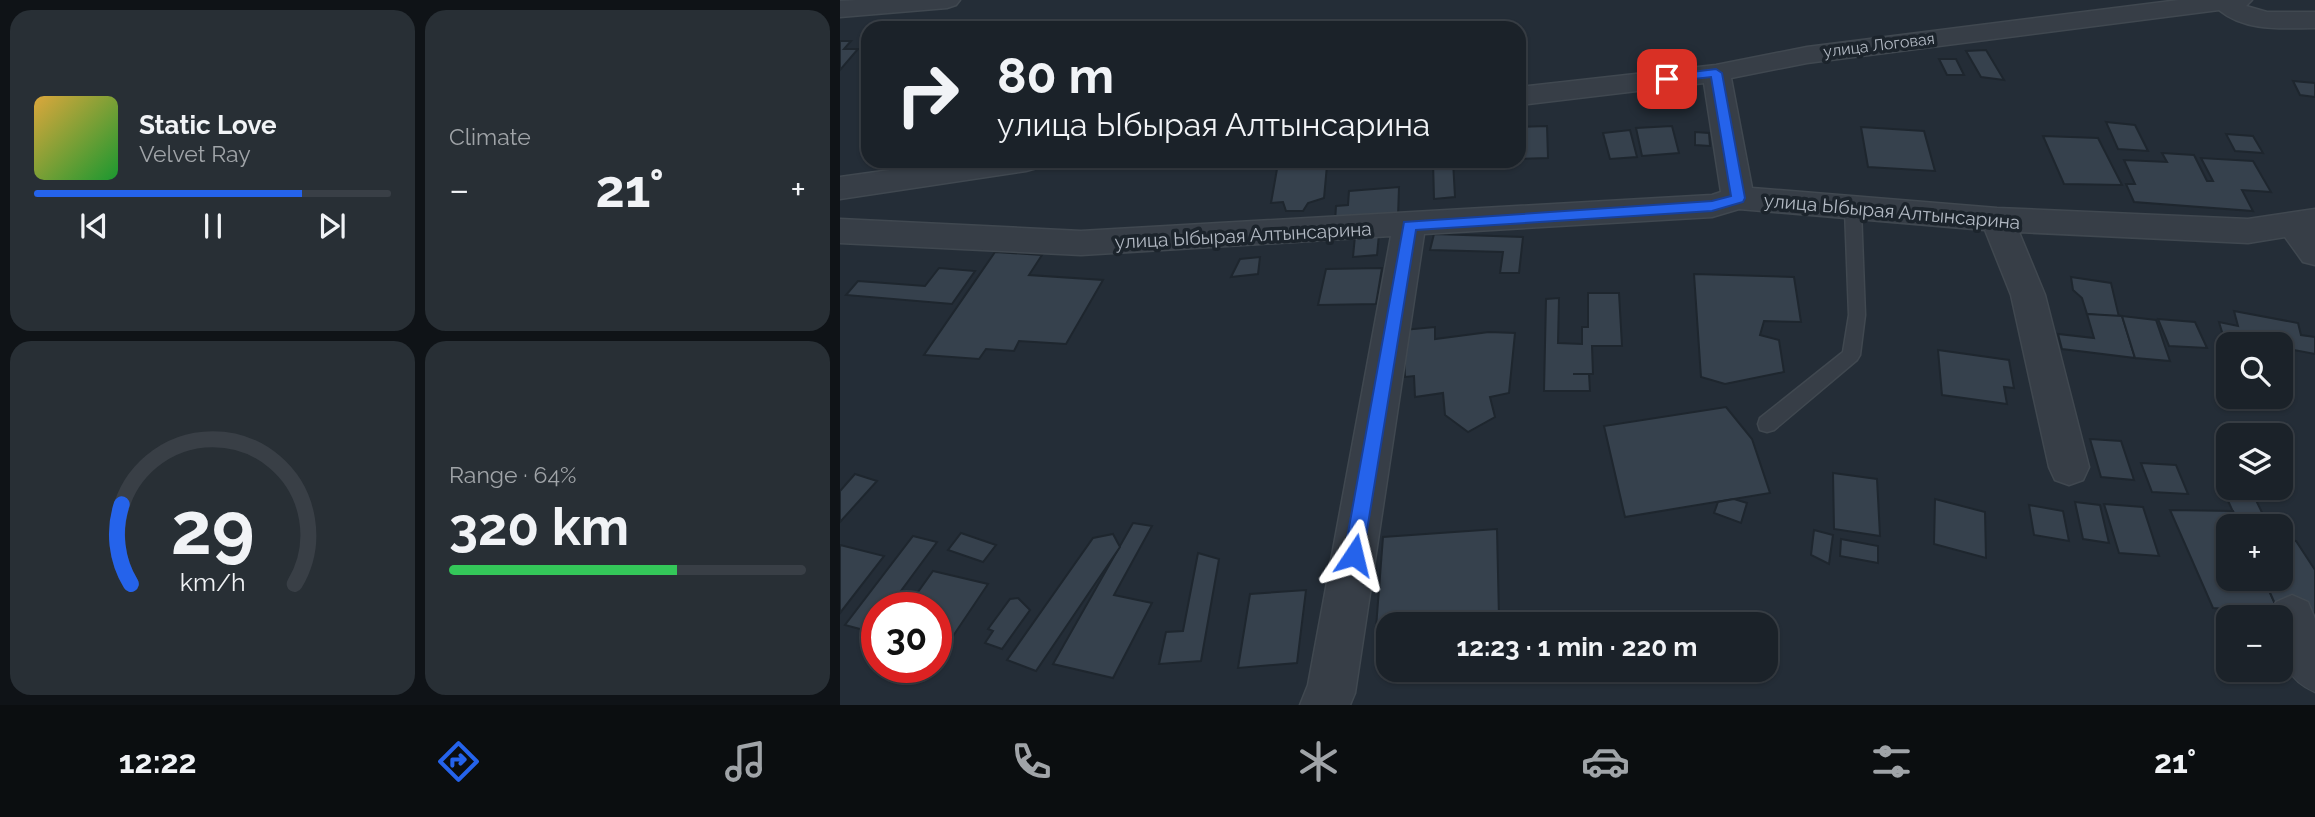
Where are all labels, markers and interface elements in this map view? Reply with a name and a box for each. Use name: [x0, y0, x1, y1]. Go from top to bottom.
street label: улица Логовая: [1822, 29, 1936, 61]
text: 80 m: [997, 47, 1114, 104]
icon: right: [882, 49, 973, 140]
pin: [1637, 49, 1697, 109]
icon: arrive: [1648, 60, 1686, 98]
text: улица Ыбырая Алтынсарина: [997, 106, 1430, 143]
text: Static Love: [139, 110, 277, 140]
text: Climate: [449, 123, 531, 150]
text: Velvet Ray: [139, 140, 251, 167]
text: 21°: [596, 158, 664, 219]
text: −: [449, 167, 469, 212]
text: +: [790, 167, 806, 212]
street label: улица Ыбырая Алтынсарина: [1763, 189, 2021, 233]
icon: previous: [75, 207, 113, 245]
icon: pause: [194, 207, 232, 245]
icon: next: [313, 207, 351, 245]
street label: улица Ыбырая Алтынсарина: [1114, 217, 1372, 253]
map controls: [2216, 332, 2293, 682]
button: search: [2216, 332, 2293, 409]
button: layers: [2216, 423, 2293, 500]
text: Range · 64%: [449, 461, 576, 488]
text: 29: [171, 486, 254, 571]
text: 320 km: [449, 496, 629, 557]
button: +: [2216, 514, 2293, 591]
position arrow: [1317, 518, 1391, 592]
text: km/h: [180, 567, 245, 597]
speed limit sign: 30: [861, 592, 952, 683]
button: −: [2216, 605, 2293, 682]
text: 12:23 · 1 min · 220 m: [1456, 632, 1698, 662]
icon: directions: [434, 737, 483, 786]
icon: music: [721, 737, 770, 786]
icon: phone: [1007, 737, 1056, 786]
icon: climate: [1294, 737, 1343, 786]
icon: car: [1581, 737, 1630, 786]
icon: filters: [1867, 737, 1916, 786]
text: 12:22: [119, 743, 197, 780]
text: 21°: [2154, 743, 2196, 780]

